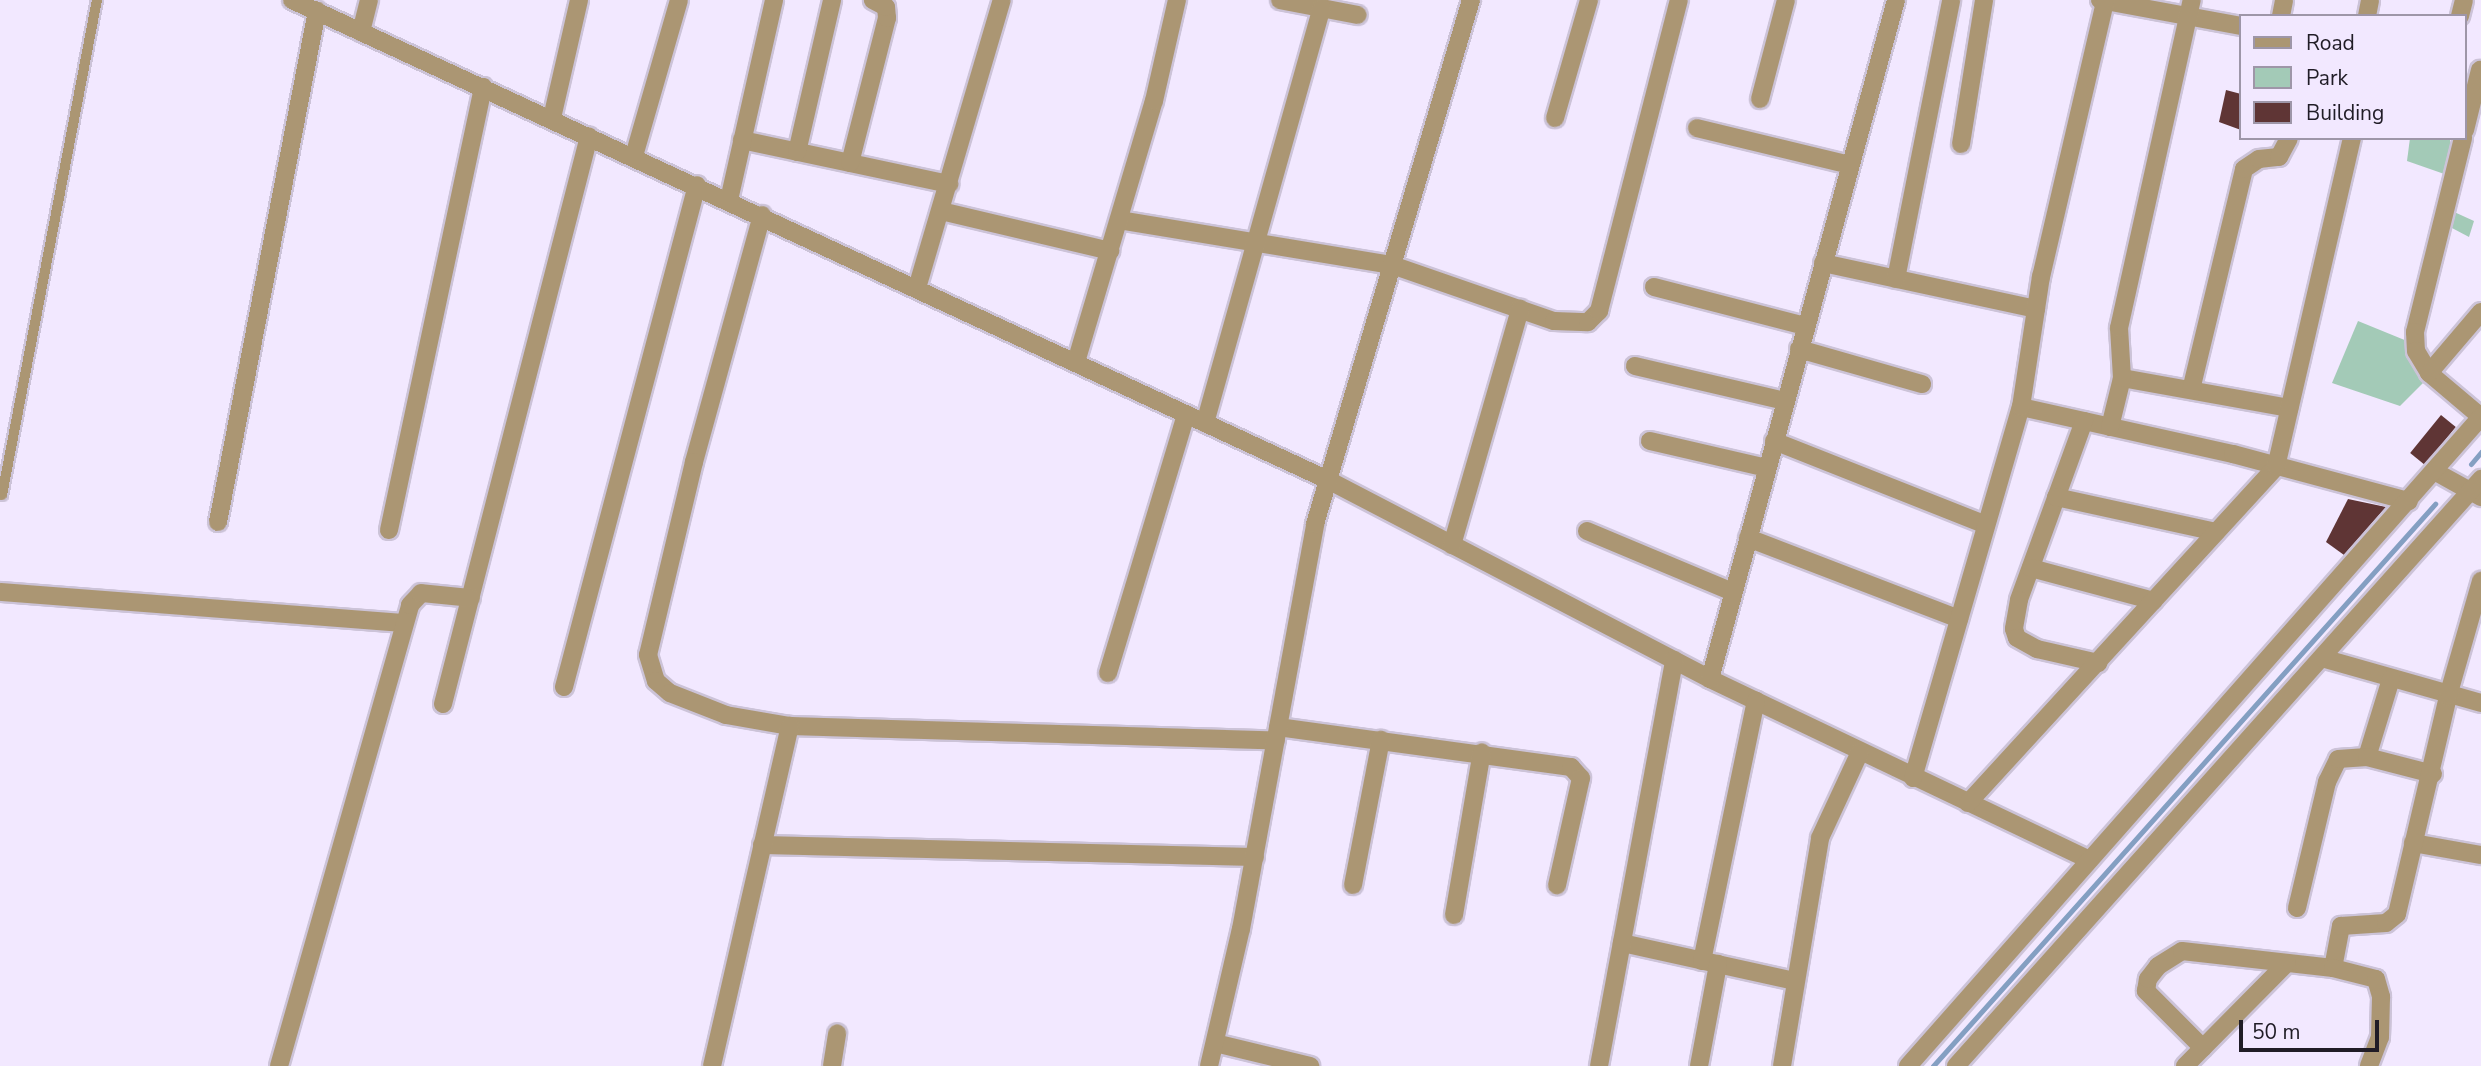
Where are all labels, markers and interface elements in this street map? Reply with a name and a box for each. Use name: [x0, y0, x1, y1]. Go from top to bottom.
legend: [2240, 14, 2467, 140]
text: Road: [2306, 29, 2355, 57]
text: Park: [2306, 64, 2348, 92]
text: Building: [2306, 99, 2384, 127]
scale bar: [2243, 1006, 2383, 1050]
text: 50 m: [2252, 1018, 2301, 1046]

